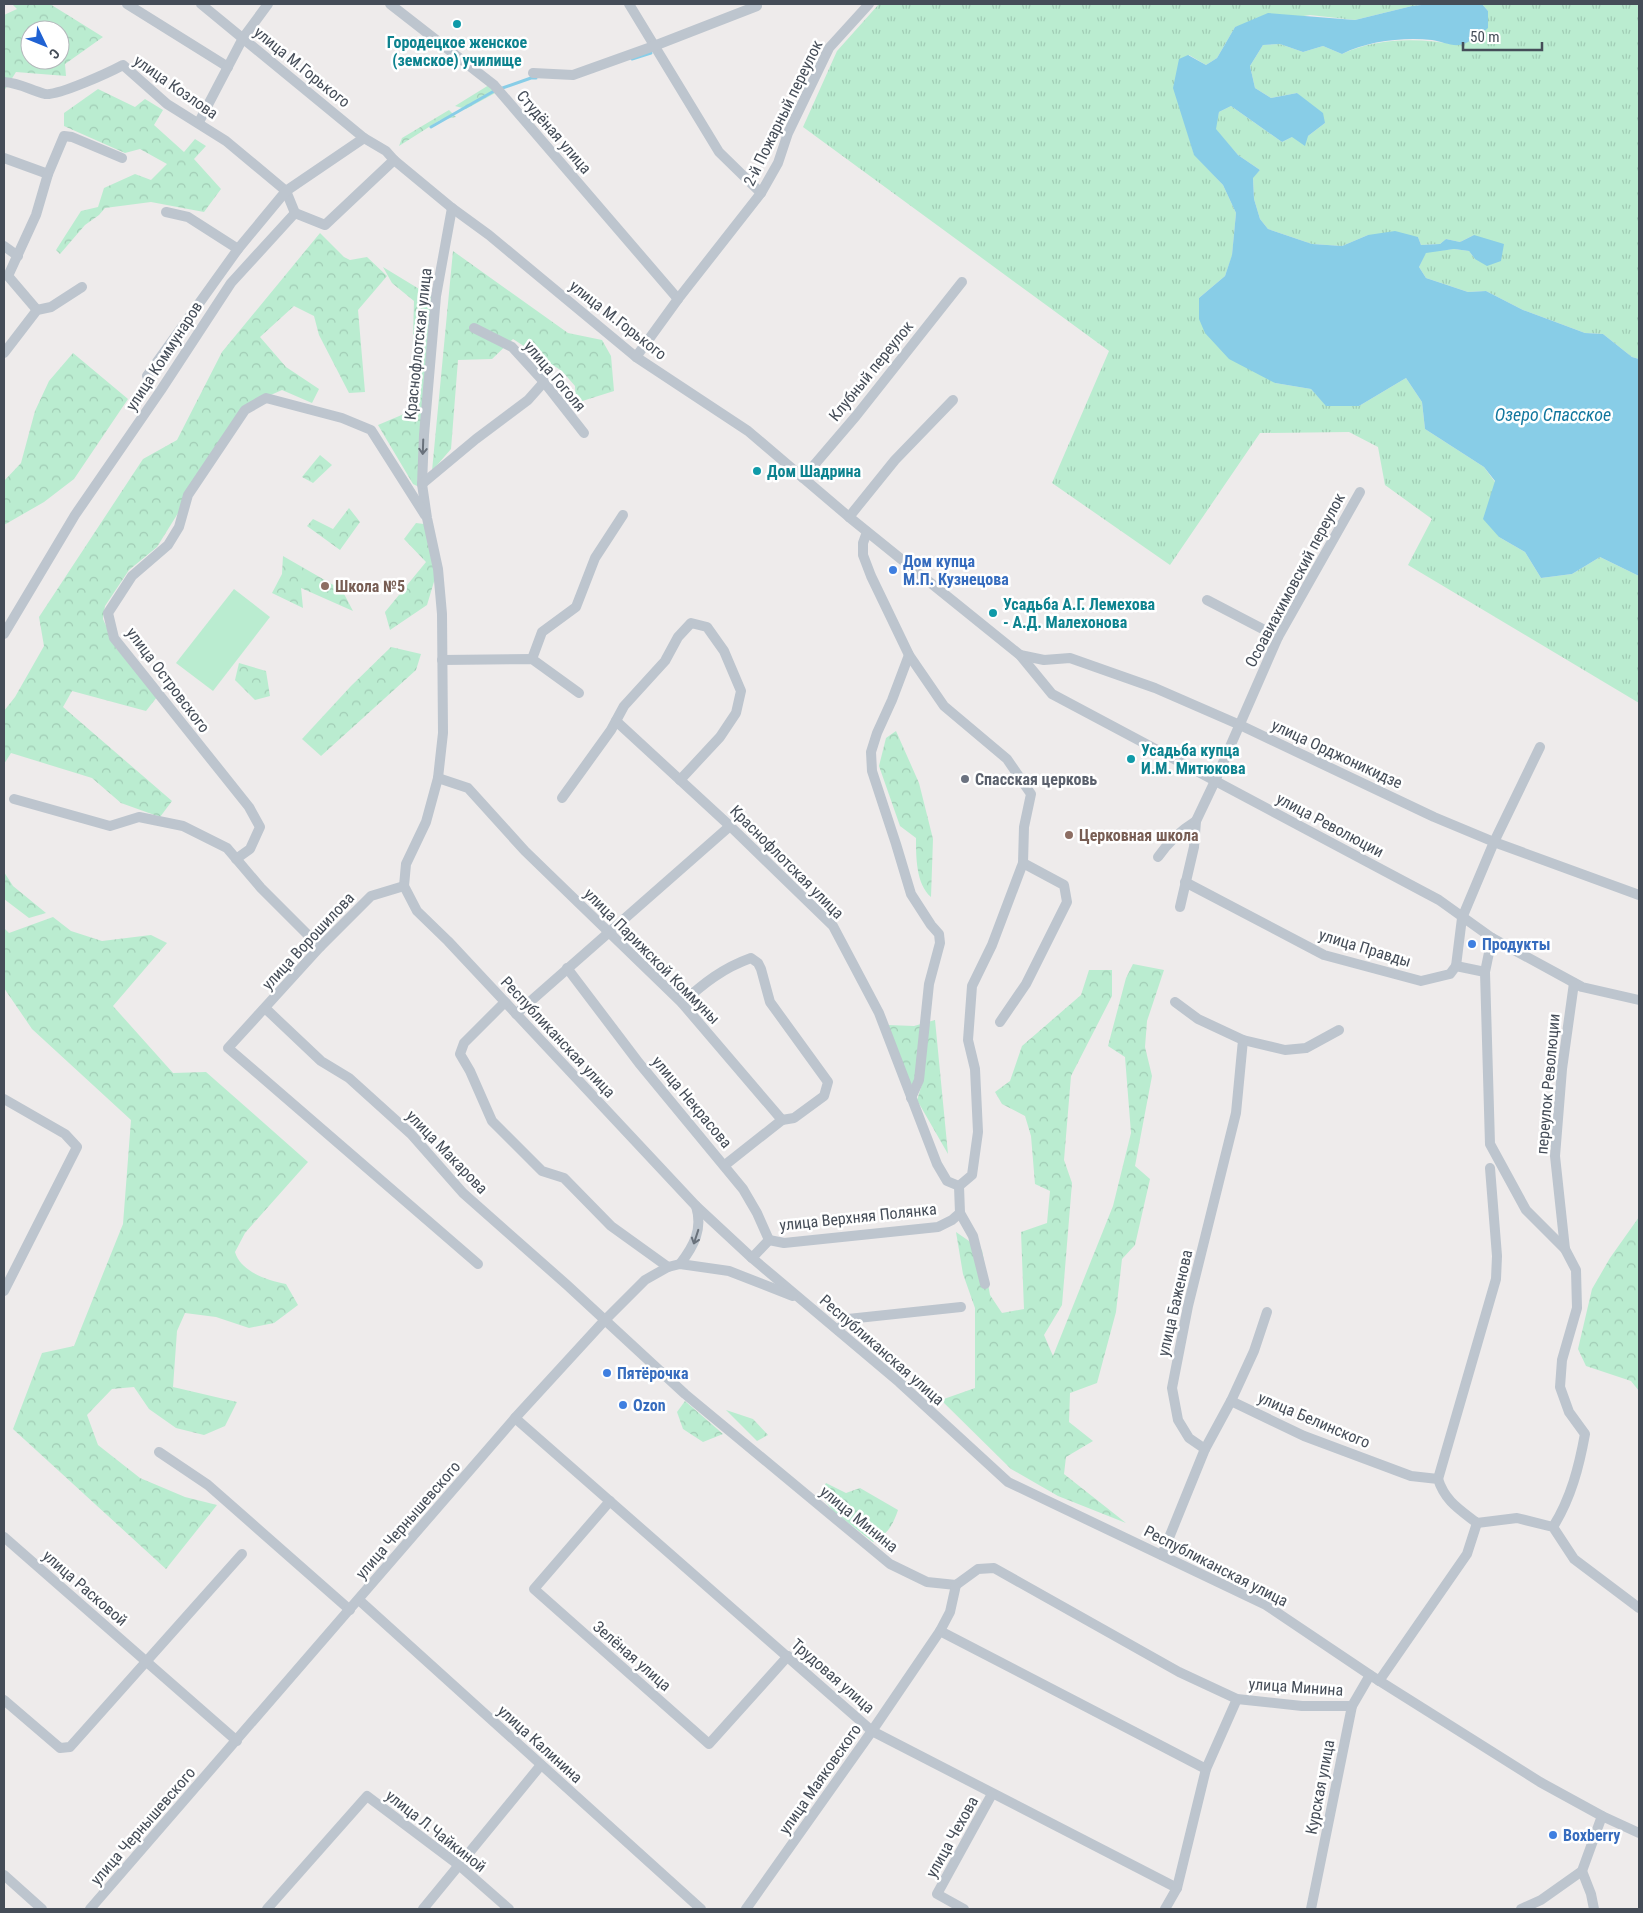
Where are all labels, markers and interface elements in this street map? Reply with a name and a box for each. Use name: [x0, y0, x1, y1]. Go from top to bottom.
marker: Городецкое женское (земское) училище: [451, 18, 463, 30]
north arrow: [20, 20, 70, 70]
scale bar: [1463, 20, 1542, 52]
street label: улица М.Горького: [250, 22, 354, 112]
text: 50 m: [1470, 28, 1500, 46]
place label: Городецкое женское (земское) училище: [387, 33, 527, 70]
street label: 2-й Пожарный переулок: [739, 37, 827, 189]
text: С: [46, 45, 63, 62]
street label: улица Козлова: [130, 51, 222, 123]
street label: Студёная улица: [513, 86, 595, 178]
street label: Краснофлотская улица: [401, 267, 435, 421]
street label: улица М.Горького: [566, 276, 670, 364]
street label: улица Коммунаров: [122, 298, 206, 414]
street label: Клубный переулок: [825, 317, 917, 425]
street label: улица Гоголя: [520, 337, 590, 415]
water label: Озеро Спасское: [1495, 404, 1611, 425]
one-way arrow: [419, 438, 428, 454]
place label: Дом Шадрина: [767, 462, 861, 481]
marker: Дом Шадрина: [751, 465, 763, 477]
street label: Осоавиахимовский переулок: [1241, 489, 1349, 670]
place label: Дом купца М.П. Кузнецова: [903, 552, 1009, 589]
marker: Дом купца М.П. Кузнецова: [887, 564, 899, 576]
place label: Школа №5: [335, 577, 405, 596]
marker: Школа №5: [319, 580, 331, 592]
place label: Усадьба А.Г. Лемехова - А.Д. Малехонова: [1003, 595, 1156, 632]
marker: Усадьба А.Г. Лемехова - А.Д. Малехонова: [987, 607, 999, 619]
street label: улица Островского: [122, 624, 214, 736]
street label: улица Орджоникидзе: [1269, 715, 1405, 793]
place label: Усадьба купца И.М. Митюкова: [1141, 741, 1246, 778]
marker: Усадьба купца И.М. Митюкова: [1125, 753, 1137, 765]
place label: Спасская церковь: [975, 770, 1097, 789]
marker: Спасская церковь: [959, 773, 971, 785]
street label: улица Революции: [1273, 789, 1387, 861]
street label: Краснофлотская улица: [726, 801, 848, 923]
place label: Церковная школа: [1079, 826, 1199, 845]
marker: Церковная школа: [1063, 829, 1075, 841]
street label: улица Парижской Коммуны: [580, 884, 724, 1028]
street label: улица Ворошилова: [258, 888, 358, 994]
street label: улица Правды: [1317, 925, 1413, 971]
place label: Продукты: [1482, 935, 1550, 954]
marker: Продукты: [1466, 938, 1478, 950]
street label: Республиканская улица: [497, 972, 619, 1102]
street label: переулок Революции: [1532, 1013, 1564, 1155]
street label: улица Некрасова: [648, 1052, 736, 1152]
street label: улица Макарова: [402, 1106, 492, 1198]
street label: улица Верхняя Полянка: [779, 1199, 937, 1235]
one-way arrow: [691, 1229, 700, 1244]
street label: улица Баженова: [1154, 1248, 1196, 1358]
street label: Республиканская улица: [816, 1291, 948, 1409]
place label: Пятёрочка: [617, 1364, 689, 1383]
marker: Пятёрочка: [601, 1367, 613, 1379]
street label: улица Белинского: [1255, 1388, 1373, 1452]
place label: Ozon: [633, 1396, 666, 1415]
marker: Ozon: [617, 1399, 629, 1411]
street label: улица Чернышевского: [352, 1457, 464, 1583]
street label: улица Минина: [816, 1482, 902, 1556]
street label: Республиканская улица: [1141, 1521, 1291, 1611]
street label: улица Расковой: [39, 1546, 131, 1630]
street label: Зелёная улица: [589, 1617, 675, 1695]
street label: Трудовая улица: [788, 1635, 878, 1717]
street label: улица Минина: [1248, 1674, 1344, 1700]
street label: улица Калинина: [494, 1701, 586, 1787]
street label: улица Маяковского: [775, 1720, 865, 1838]
street label: Курская улица: [1302, 1738, 1338, 1836]
street label: улица Чернышевского: [87, 1763, 199, 1889]
street label: улица Л.Чайкиной: [382, 1786, 490, 1876]
street label: улица Чехова: [922, 1793, 982, 1881]
place label: Boxberry: [1563, 1826, 1620, 1845]
marker: Boxberry: [1547, 1829, 1559, 1841]

